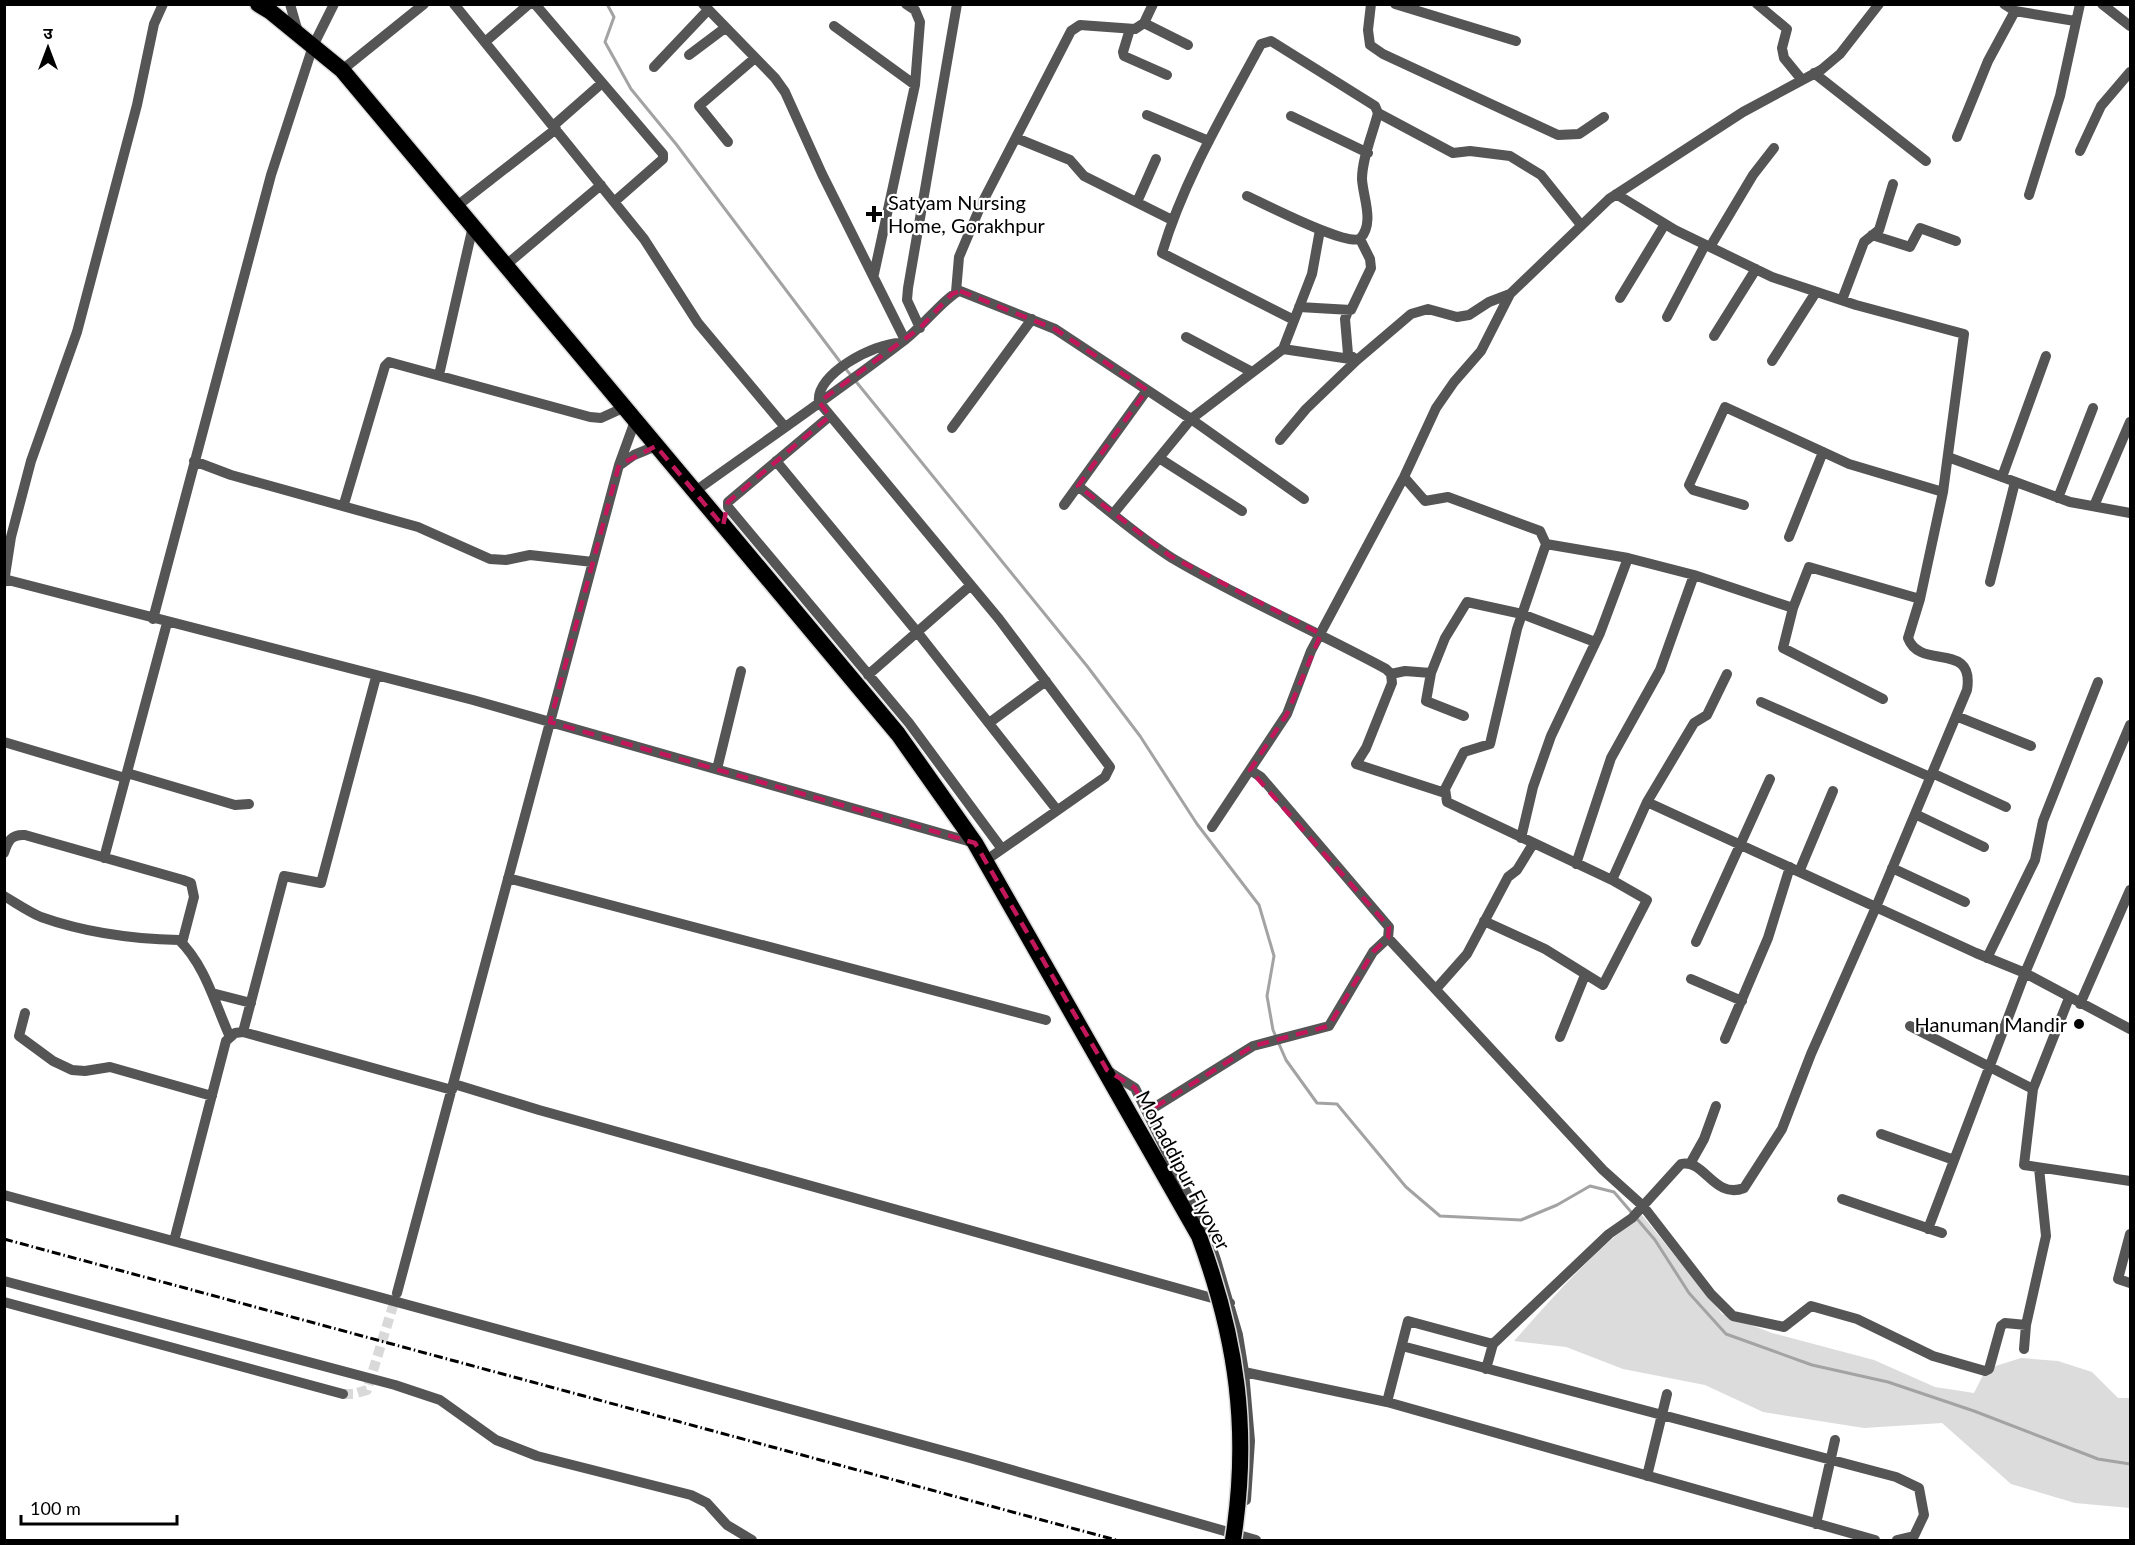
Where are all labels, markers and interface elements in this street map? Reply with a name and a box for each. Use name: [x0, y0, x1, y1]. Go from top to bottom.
north arrow: [18, 18, 78, 78]
text: उ: [43, 23, 53, 42]
place label: Satyam Nursing Home, Gorakhpur: [888, 190, 1046, 237]
marker: Satyam Nursing Home, Gorakhpur: [865, 205, 883, 223]
place label: Hanuman Mandir: [1914, 1012, 2068, 1036]
marker: Hanuman Mandir: [2072, 1017, 2086, 1031]
street label: Mohaddipur Flyover: [1132, 1086, 1236, 1254]
scale bar: [21, 1488, 177, 1526]
text: 100 m: [30, 1497, 81, 1519]

